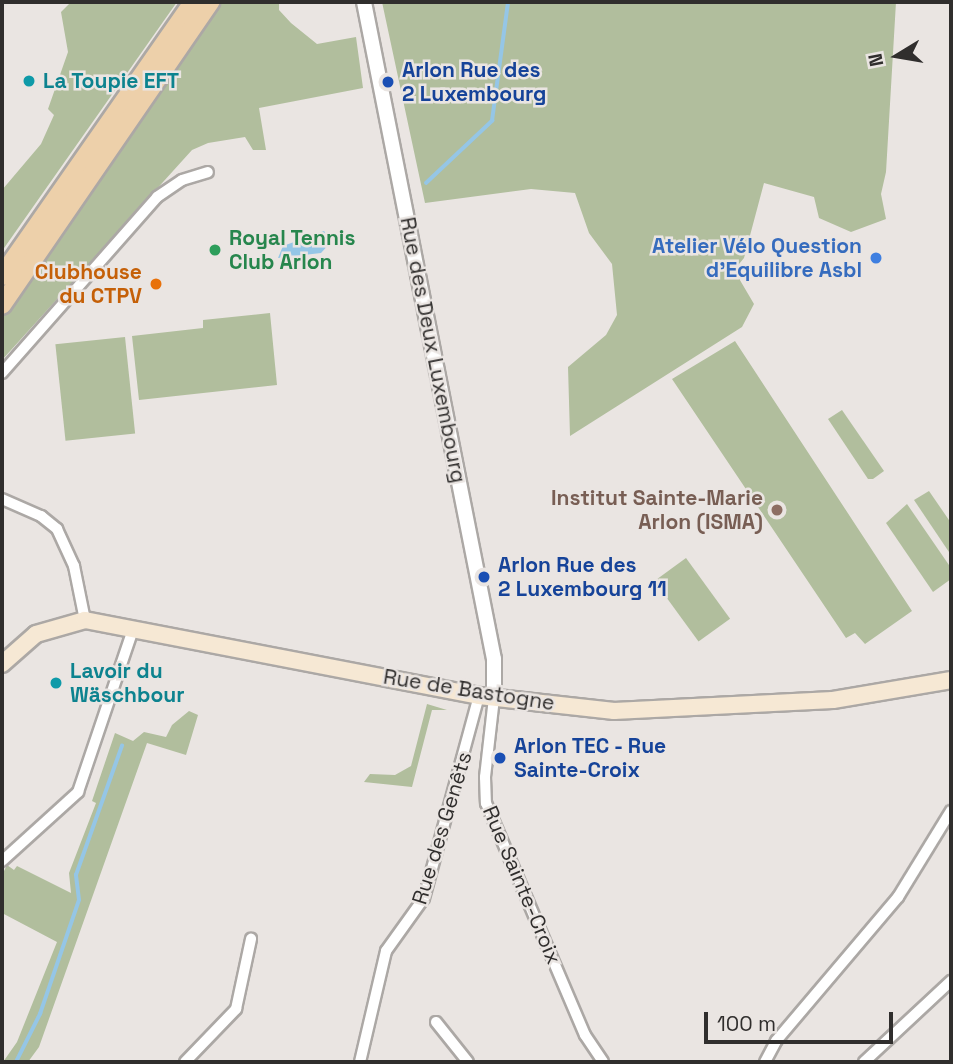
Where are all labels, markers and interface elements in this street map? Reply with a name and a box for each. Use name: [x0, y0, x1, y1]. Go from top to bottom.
north arrow: [862, 21, 932, 91]
text: N: [862, 51, 889, 69]
place label: Arlon Rue des 2 Luxembourg: [402, 57, 546, 107]
place label: La Toupie EFT: [43, 68, 180, 94]
marker: La Toupie EFT: [21, 73, 37, 89]
marker: Arlon Rue des 2 Luxembourg: [380, 74, 396, 90]
street label: Rue des Deux Luxembourg: [395, 215, 471, 485]
place label: Royal Tennis Club Arlon: [229, 225, 356, 275]
place label: Atelier Vélo Question d'Equilibre Asbl: [652, 233, 862, 283]
marker: Royal Tennis Club Arlon: [207, 242, 223, 258]
marker: Atelier Vélo Question d'Equilibre Asbl: [868, 250, 884, 266]
place label: Clubhouse du CTPV: [35, 259, 142, 309]
marker: Clubhouse du CTPV: [148, 276, 164, 292]
place label: Institut Sainte-Marie Arlon (ISMA): [551, 485, 763, 535]
marker: Institut Sainte-Marie Arlon (ISMA): [769, 502, 785, 518]
place label: Arlon Rue des 2 Luxembourg 11: [498, 552, 667, 602]
marker: Arlon Rue des 2 Luxembourg 11: [476, 569, 492, 585]
place label: Lavoir du Wäschbour: [70, 658, 185, 708]
street label: Rue de Bastogne: [382, 664, 556, 716]
marker: Lavoir du Wäschbour: [48, 675, 64, 691]
place label: Arlon TEC - Rue Sainte-Croix: [514, 733, 668, 783]
street label: Rue des Genêts: [407, 749, 477, 907]
marker: Arlon TEC - Rue Sainte-Croix: [492, 750, 508, 766]
street label: Rue Sainte-Croix: [477, 802, 567, 968]
scale bar: [708, 998, 897, 1042]
text: 100 m: [717, 1010, 776, 1037]

